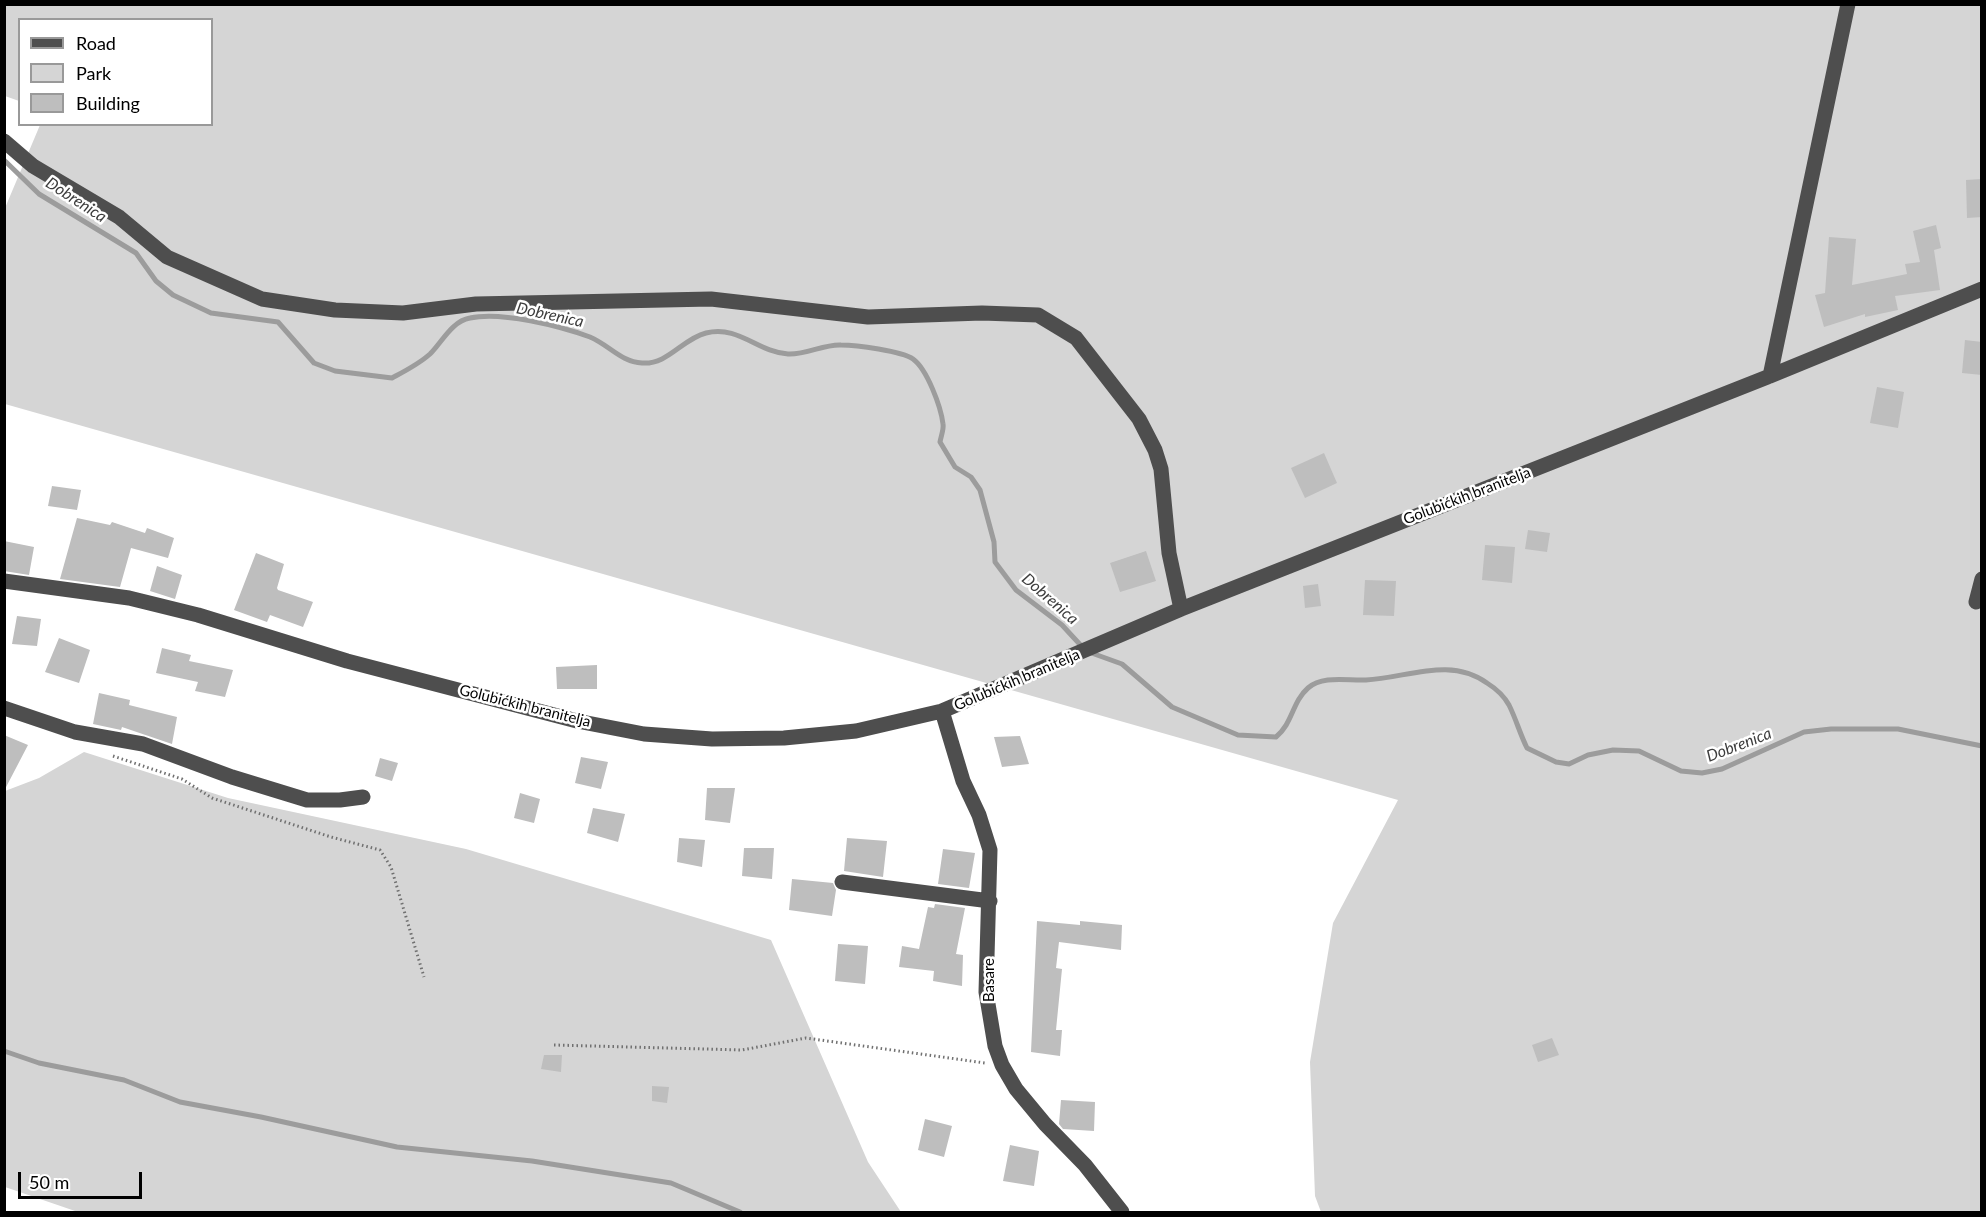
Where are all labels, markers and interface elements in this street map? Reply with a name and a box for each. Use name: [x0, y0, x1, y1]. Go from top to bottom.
legend: [18, 18, 213, 126]
text: Road: [76, 32, 116, 54]
text: Park: [76, 62, 111, 84]
text: Building: [76, 92, 140, 114]
water label: Dobrenica: [42, 173, 110, 227]
water label: Dobrenica: [515, 299, 585, 331]
street label: Golubićkih branitelja: [1401, 463, 1533, 529]
water label: Dobrenica: [1018, 569, 1082, 629]
street label: Golubićkih branitelja: [951, 645, 1083, 715]
street label: Golubićkih branitelja: [457, 681, 593, 731]
water label: Dobrenica: [1704, 724, 1774, 766]
street label: Basare: [980, 958, 998, 1002]
scale bar: [21, 1160, 146, 1198]
text: 50 m: [29, 1171, 69, 1193]

